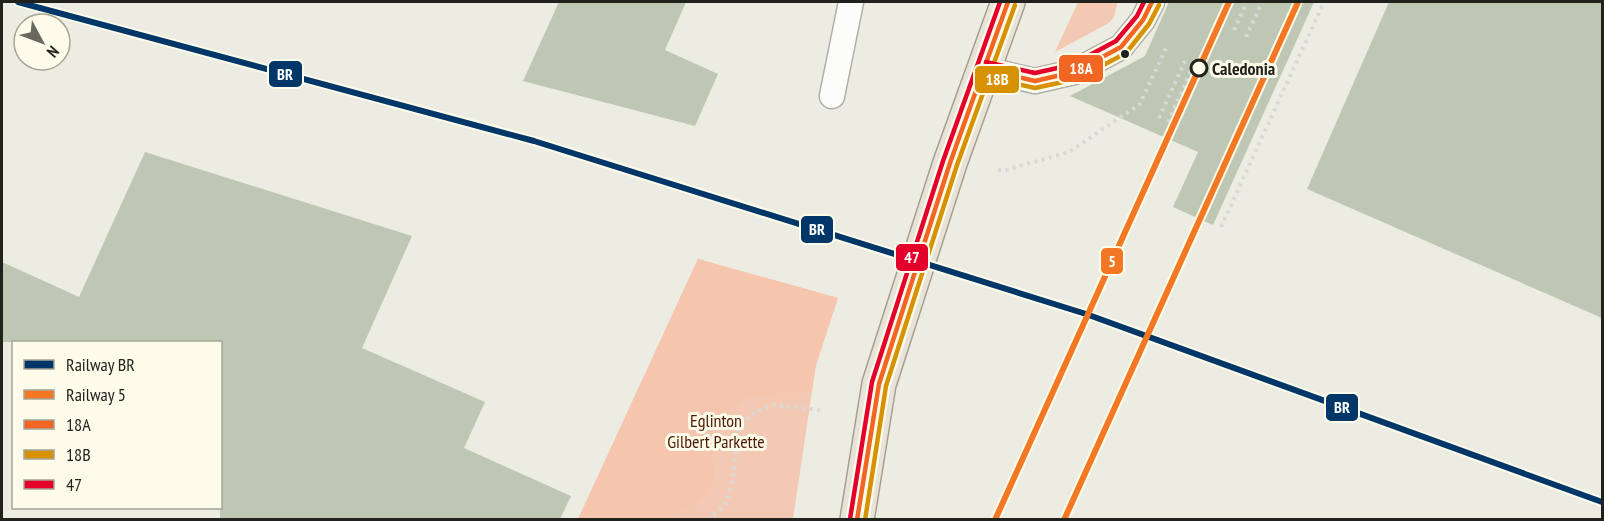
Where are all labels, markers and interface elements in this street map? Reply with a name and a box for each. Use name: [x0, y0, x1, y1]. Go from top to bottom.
north arrow: [12, 12, 72, 72]
text: N: [43, 42, 64, 62]
unlabelled marker: [1119, 48, 1131, 60]
line badge: 18A: [1058, 54, 1104, 83]
place label: Caledonia: [1212, 57, 1275, 80]
text: 18A: [1069, 58, 1094, 78]
marker: Caledonia: [1190, 59, 1208, 77]
line badge: BR: [268, 60, 303, 88]
text: BR: [277, 64, 293, 84]
line badge: 18B: [974, 65, 1020, 94]
text: 18B: [985, 69, 1009, 89]
line badge: BR: [800, 215, 834, 244]
text: BR: [809, 219, 825, 239]
line badge: 47: [895, 243, 929, 272]
text: 47: [904, 247, 920, 267]
line badge: 5: [1100, 247, 1124, 275]
text: 5: [1108, 251, 1116, 271]
legend: [12, 341, 222, 509]
text: Railway BR: [66, 353, 135, 376]
text: Railway 5: [66, 383, 126, 406]
line badge: BR: [1325, 393, 1359, 422]
text: BR: [1334, 397, 1350, 417]
park label: Eglinton Gilbert Parkette: [667, 409, 765, 453]
text: 18A: [66, 413, 91, 436]
text: 18B: [66, 443, 91, 466]
text: 47: [66, 473, 82, 496]

